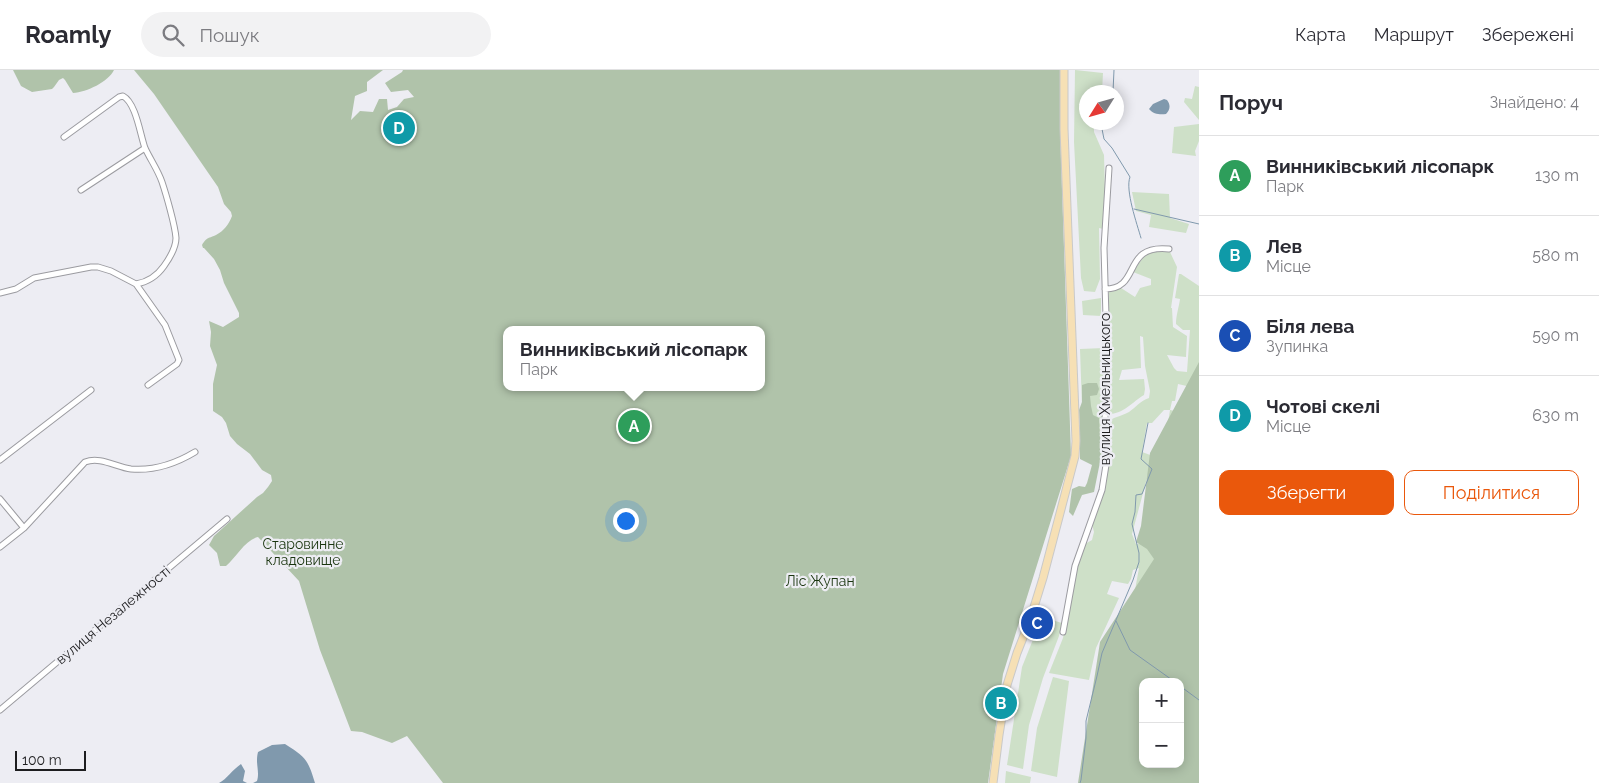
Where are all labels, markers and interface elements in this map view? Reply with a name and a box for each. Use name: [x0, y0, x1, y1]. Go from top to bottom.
search box: [141, 12, 491, 57]
text: Roamly: [25, 20, 111, 49]
icon: search: [159, 21, 187, 49]
text: Пошук: [199, 24, 260, 46]
text: Карта: [1295, 24, 1346, 45]
text: Маршрут: [1374, 24, 1454, 45]
text: Збережені: [1482, 24, 1574, 45]
north arrow: [1079, 85, 1124, 130]
text: Поруч: [1219, 90, 1283, 115]
text: Знайдено: 4: [1489, 93, 1579, 112]
pin: D: [383, 109, 415, 147]
text: Винниківський лісопарк: [1266, 155, 1494, 177]
text: A: [1230, 166, 1240, 185]
text: 130 m: [1535, 166, 1579, 185]
text: Парк: [1266, 177, 1304, 196]
text: Лев: [1266, 235, 1302, 257]
text: B: [1230, 246, 1240, 265]
text: 580 m: [1532, 246, 1579, 265]
text: Місце: [1266, 257, 1311, 276]
street label: вулиця Хмельницького: [1097, 313, 1113, 465]
text: Бiля лева: [1266, 315, 1354, 337]
popup: [503, 326, 765, 391]
text: C: [1230, 326, 1240, 345]
text: 590 m: [1532, 326, 1579, 345]
text: Зупинка: [1266, 337, 1328, 356]
text: Винниківський лісопарк: [520, 338, 748, 360]
text: Парк: [520, 360, 558, 379]
text: Чотові скелі: [1266, 395, 1380, 417]
text: D: [1229, 406, 1241, 425]
text: 630 m: [1532, 406, 1579, 425]
pin: A: [618, 407, 650, 445]
text: Місце: [1266, 417, 1311, 436]
button: Зберегти: [1219, 470, 1394, 515]
button: Поділитися: [1404, 470, 1579, 515]
your location: [613, 508, 639, 534]
park label: Старовинне кладовище: [262, 536, 344, 568]
street label: вулиця Незалежності: [53, 563, 173, 667]
park label: Ліс Жупан: [785, 573, 855, 589]
pin: C: [1021, 604, 1053, 642]
map controls: [1139, 678, 1184, 768]
button: +: [1139, 678, 1184, 723]
pin: B: [985, 684, 1017, 722]
button: −: [1139, 723, 1184, 768]
scale bar: [15, 748, 86, 771]
text: 100 m: [22, 752, 62, 768]

